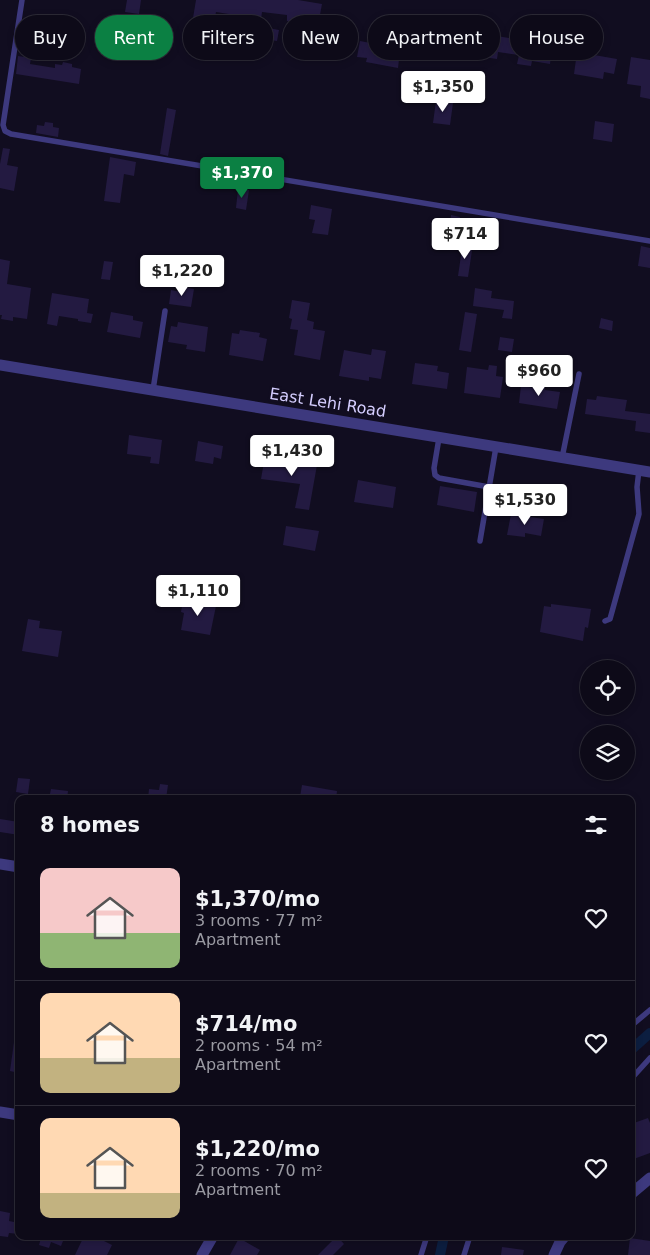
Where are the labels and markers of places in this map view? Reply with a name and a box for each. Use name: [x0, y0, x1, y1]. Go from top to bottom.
pin: $1,350: [402, 70, 484, 113]
pin: $1,370: [201, 156, 283, 199]
pin: $714: [435, 218, 495, 260]
pin: $1,220: [141, 254, 223, 297]
pin: $960: [509, 354, 569, 397]
pin: $1,430: [251, 434, 333, 477]
pin: $1,530: [484, 484, 566, 526]
pin: $1,110: [157, 574, 239, 617]

